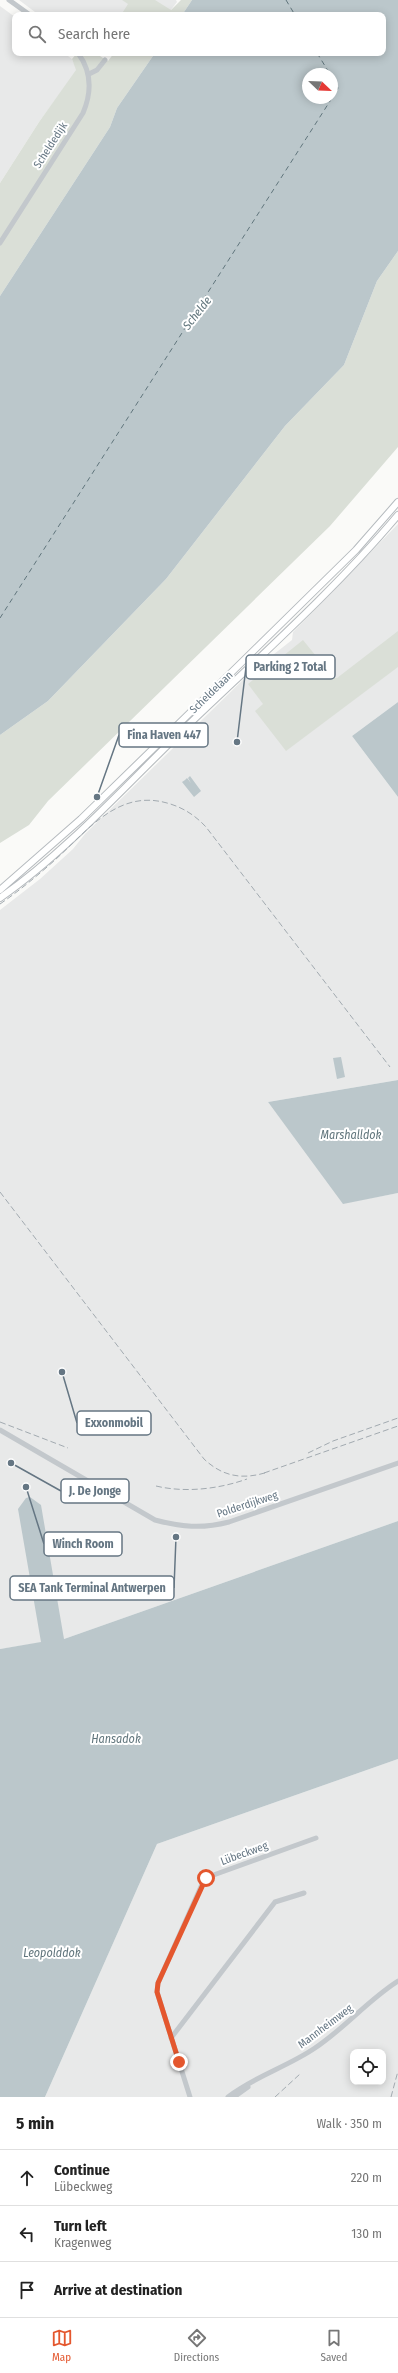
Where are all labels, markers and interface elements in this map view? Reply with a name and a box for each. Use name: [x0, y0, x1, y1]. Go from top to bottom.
search box: [12, 12, 386, 56]
icon: search: [26, 23, 48, 45]
text: Search here: [58, 25, 130, 43]
north arrow: [302, 68, 338, 104]
street label: Scheldedijk: [31, 119, 71, 171]
water label: Schelde: [179, 293, 214, 333]
callout: Parking 2 Total: [246, 655, 335, 679]
text: Parking 2 Total: [253, 660, 327, 674]
street label: Scheldelaan: [187, 669, 236, 716]
callout: Fina Haven 447: [119, 723, 208, 747]
text: Fina Haven 447: [127, 728, 201, 742]
water label: Marshalldok: [320, 1128, 382, 1142]
callout: Exxonmobil: [77, 1411, 151, 1435]
text: Exxonmobil: [85, 1416, 144, 1430]
callout: J. De Jonge: [61, 1479, 129, 1503]
text: J. De Jonge: [68, 1484, 121, 1498]
street label: Polderdijkweg: [215, 1488, 280, 1520]
callout: Winch Room: [44, 1532, 122, 1556]
text: Winch Room: [52, 1537, 114, 1551]
callout: SEA Tank Terminal Antwerpen: [10, 1576, 174, 1600]
text: SEA Tank Terminal Antwerpen: [18, 1581, 166, 1595]
water label: Hansadok: [91, 1732, 141, 1746]
street label: Lübeckweg: [219, 1839, 270, 1868]
route start: [197, 1869, 215, 1887]
water label: Leopolddok: [23, 1946, 81, 1960]
street label: Mannheimweg: [295, 2001, 356, 2051]
map controls: [350, 2049, 386, 2085]
button: locate: [350, 2049, 386, 2085]
route end: [170, 2053, 188, 2071]
text: 5 min: [16, 2113, 54, 2134]
text: Walk · 350 m: [316, 2116, 382, 2131]
text: Continue: [54, 2161, 110, 2179]
icon: ahead: [16, 2167, 38, 2189]
text: 220 m: [351, 2170, 382, 2185]
text: Lübeckweg: [54, 2179, 112, 2194]
text: Turn left: [54, 2217, 107, 2235]
icon: left: [16, 2223, 38, 2245]
text: 130 m: [351, 2226, 382, 2241]
text: Kragenweg: [54, 2235, 111, 2250]
icon: arrive: [16, 2279, 38, 2301]
text: Arrive at destination: [54, 2281, 182, 2299]
tab: Map: [51, 2327, 73, 2364]
tab: Directions: [174, 2327, 219, 2364]
tab: Saved: [321, 2327, 347, 2364]

